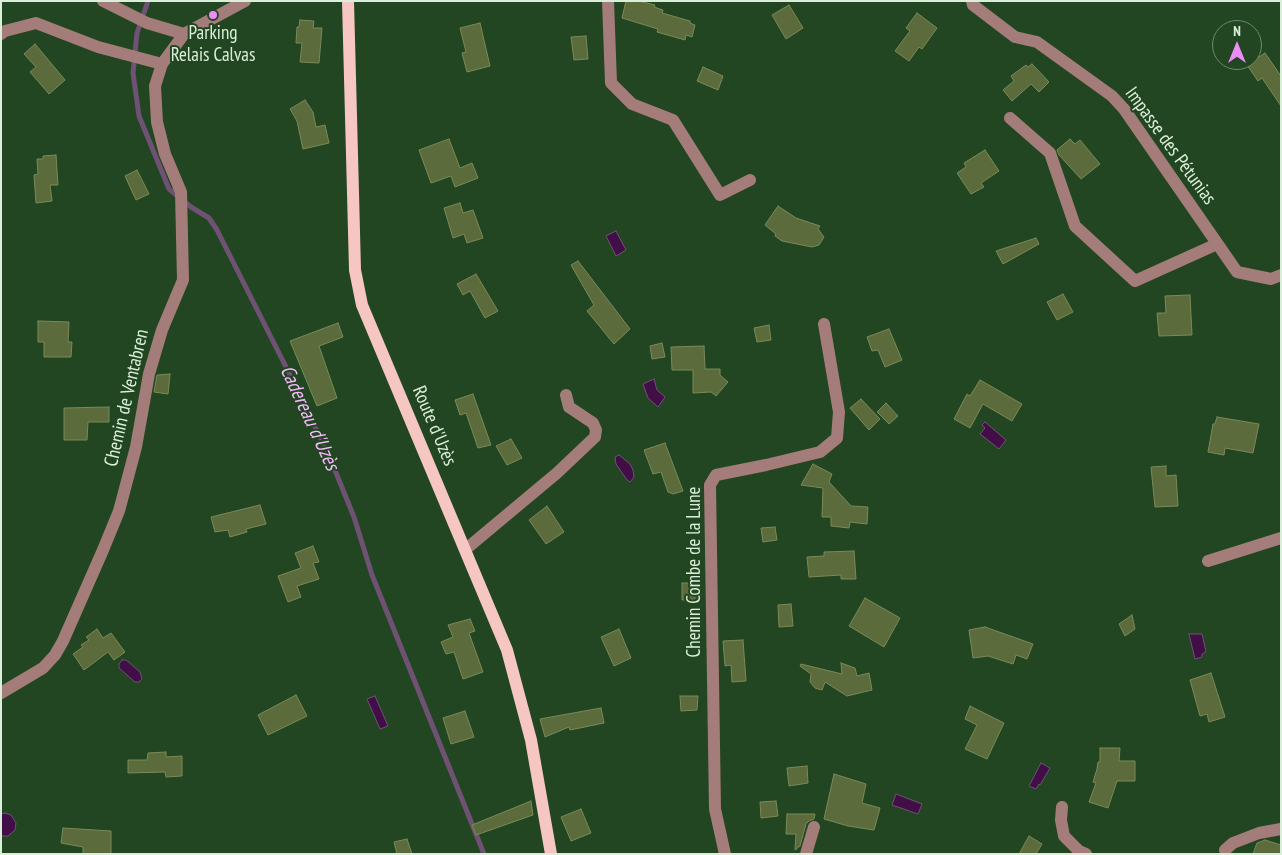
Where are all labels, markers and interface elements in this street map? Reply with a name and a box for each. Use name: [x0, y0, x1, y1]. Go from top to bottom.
marker: Parking Relais Calvas: [207, 9, 219, 21]
north arrow: [1212, 20, 1262, 70]
text: N: [1233, 22, 1241, 40]
place label: Parking Relais Calvas: [171, 23, 255, 67]
street label: Impasse des Pétunias: [1120, 83, 1220, 209]
street label: Chemin de Ventabren: [100, 327, 154, 469]
water label: Cadereau d'Uzès: [274, 362, 344, 474]
street label: Route d'Uzès: [407, 383, 461, 469]
street label: Chemin Combe de la Lune: [684, 487, 706, 657]

